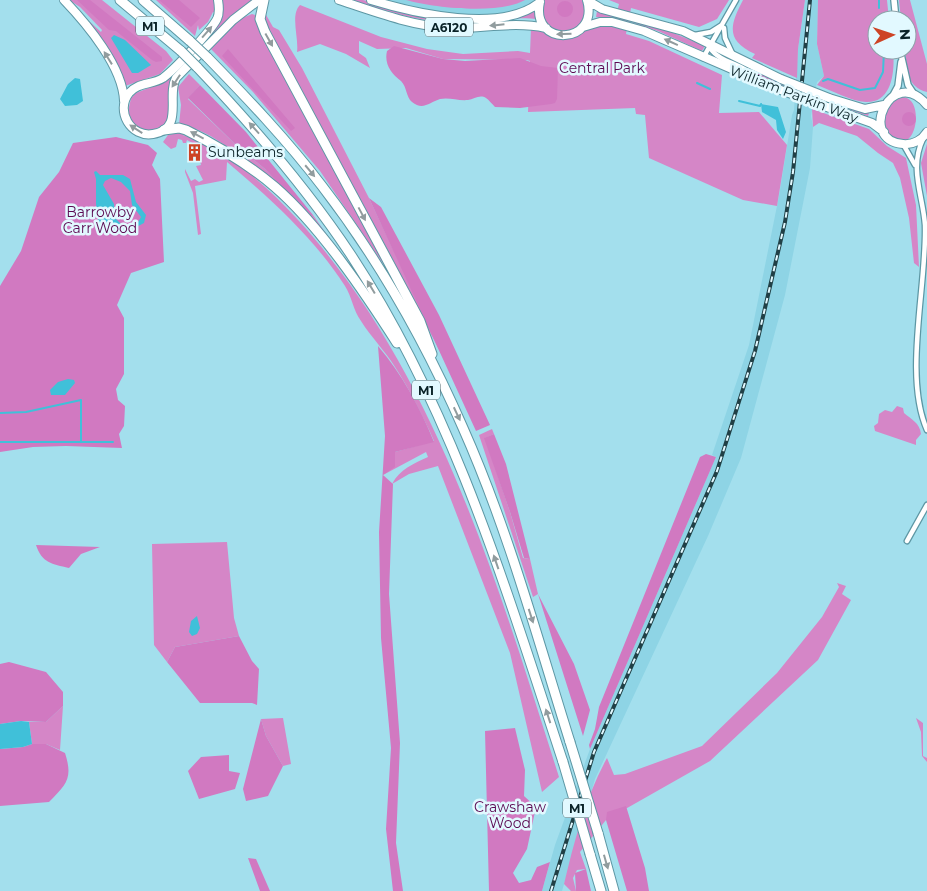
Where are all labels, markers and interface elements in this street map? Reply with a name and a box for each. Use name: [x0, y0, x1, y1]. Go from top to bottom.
north arrow: [867, 10, 917, 60]
road number: M1: [136, 16, 164, 36]
road number: A6120: [425, 18, 473, 36]
one-way arrow: [489, 21, 505, 29]
one-way arrow: [201, 25, 212, 38]
text: N: [896, 28, 914, 40]
one-way arrow: [556, 30, 572, 38]
one-way arrow: [265, 33, 273, 48]
one-way arrow: [664, 38, 678, 46]
one-way arrow: [104, 51, 113, 65]
park label: Central Park: [559, 59, 646, 77]
street label: William Parkin Way: [727, 61, 861, 127]
one-way arrow: [172, 74, 181, 87]
one-way arrow: [248, 123, 260, 135]
one-way arrow: [129, 125, 143, 134]
one-way arrow: [190, 131, 204, 139]
building icon: Sunbeams: [184, 142, 204, 162]
place label: Sunbeams: [208, 143, 283, 161]
one-way arrow: [304, 164, 315, 177]
park label: Barrowby Carr Wood: [63, 203, 137, 237]
one-way arrow: [358, 206, 366, 221]
one-way arrow: [366, 281, 375, 294]
road number: M1: [412, 380, 440, 400]
one-way arrow: [453, 407, 461, 421]
one-way arrow: [492, 554, 500, 569]
one-way arrow: [527, 609, 535, 624]
one-way arrow: [544, 708, 552, 723]
park label: Crawshaw Wood: [474, 798, 547, 832]
road number: M1: [563, 798, 591, 818]
one-way arrow: [602, 854, 610, 870]

